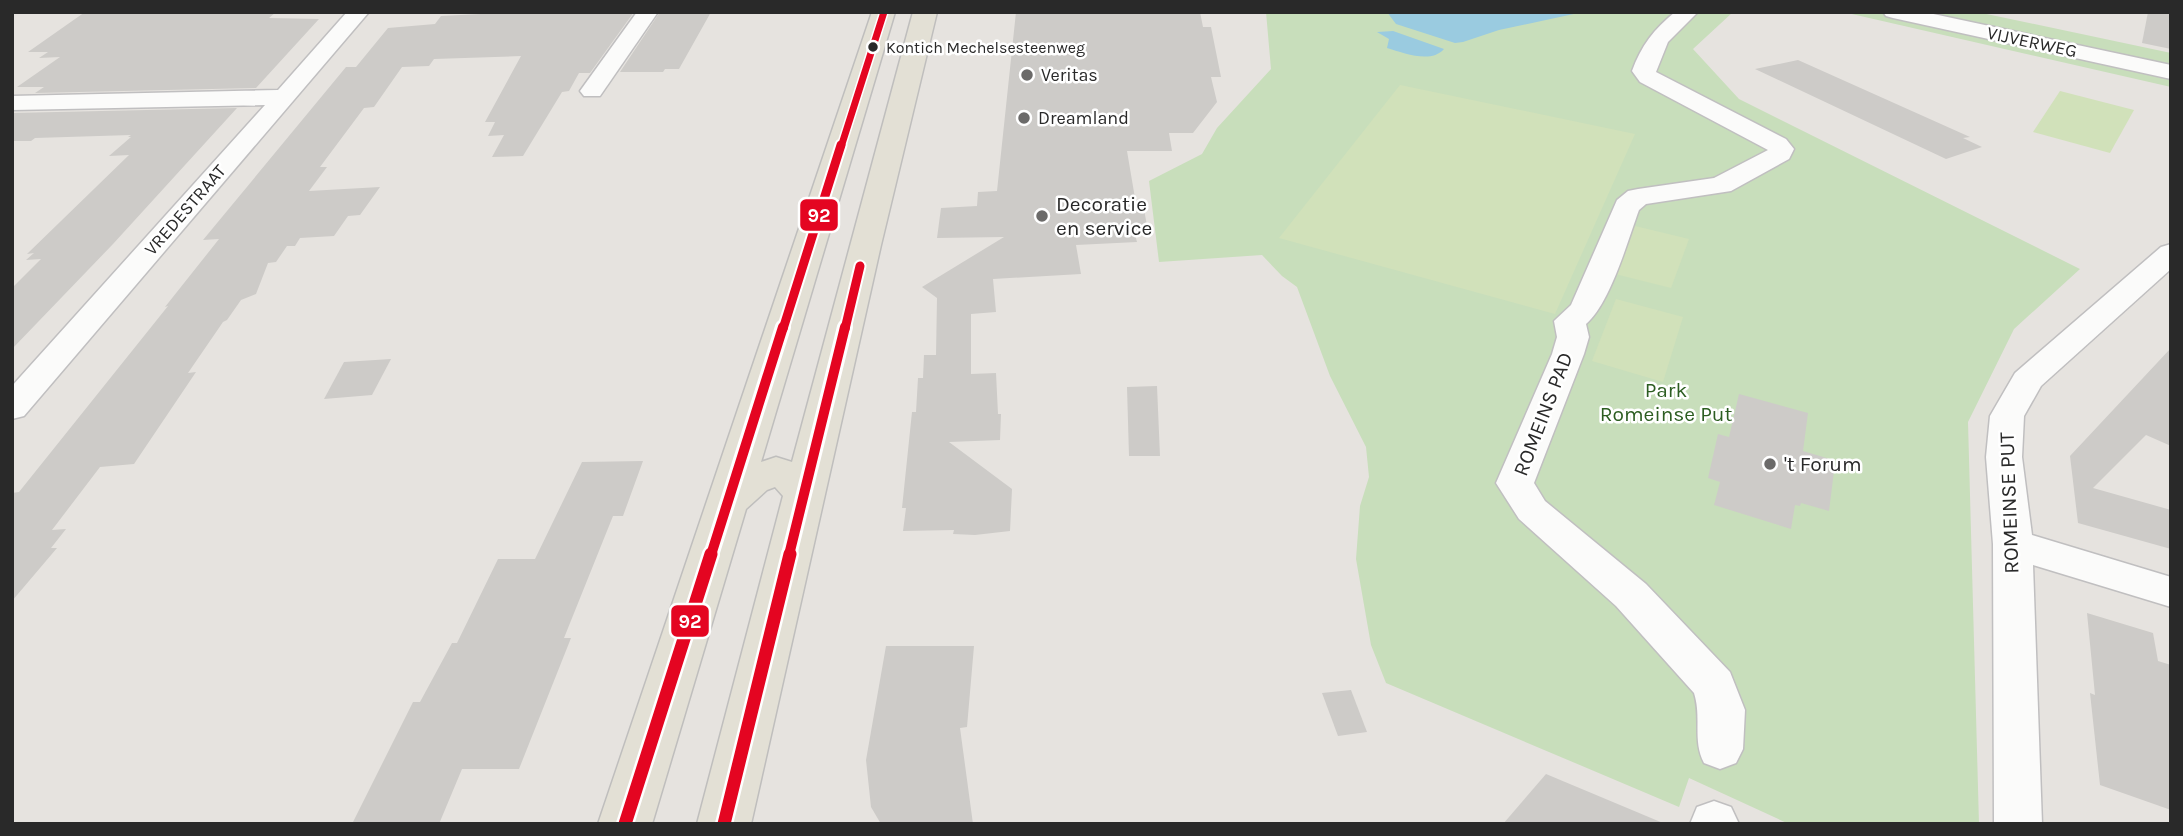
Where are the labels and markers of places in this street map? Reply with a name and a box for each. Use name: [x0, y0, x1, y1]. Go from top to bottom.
place label: Kontich Mechelsesteenweg: [886, 38, 1085, 57]
marker: Kontich Mechelsesteenweg: [866, 40, 880, 54]
place label: Veritas: [1041, 64, 1098, 86]
marker: Veritas: [1019, 67, 1035, 83]
place label: Dreamland: [1038, 107, 1129, 129]
marker: Dreamland: [1016, 110, 1032, 126]
place label: Decoratie en service: [1056, 192, 1152, 240]
marker: Decoratie en service: [1034, 208, 1050, 224]
place label: 't Forum: [1784, 452, 1862, 476]
marker: 't Forum: [1762, 456, 1778, 472]

